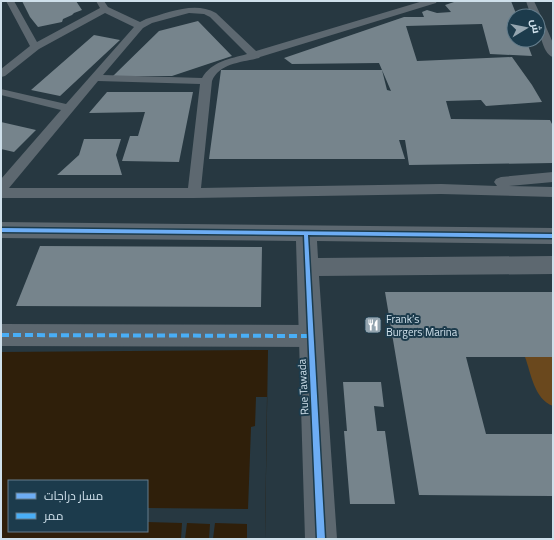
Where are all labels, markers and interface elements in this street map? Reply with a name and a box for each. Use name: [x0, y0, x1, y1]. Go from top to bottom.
north arrow: [506, 8, 546, 48]
text: ش: [527, 18, 545, 35]
place label: Frank’s Burgers Marina: [386, 311, 458, 340]
restaurant icon: Frank’s Burgers Marina: [363, 315, 383, 335]
street label: Rue Tawada: [294, 358, 312, 415]
legend: [8, 480, 148, 532]
text: مسار دراجات: [44, 486, 103, 505]
text: ممر: [43, 506, 63, 525]

